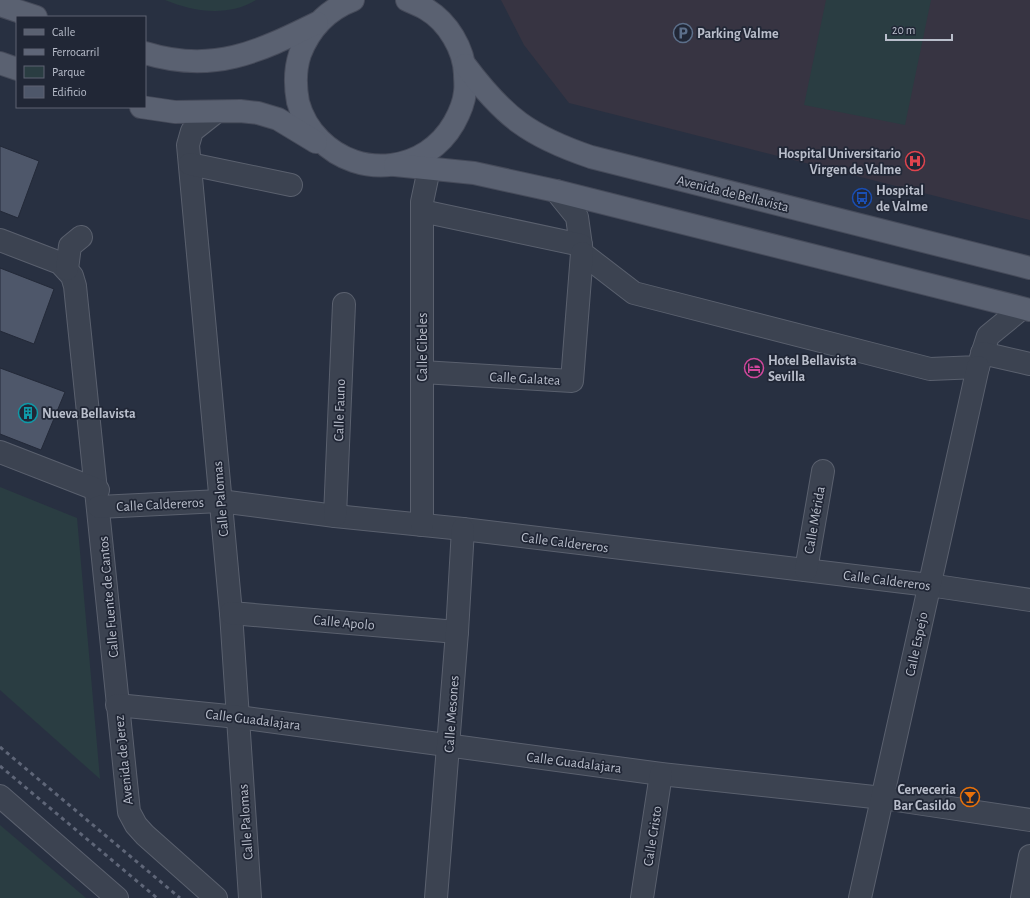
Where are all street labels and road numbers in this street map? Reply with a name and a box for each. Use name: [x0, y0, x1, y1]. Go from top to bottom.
street label: Avenida de Bellavista: [675, 173, 791, 215]
street label: Calle Cibeles: [416, 313, 430, 381]
street label: Calle Galatea: [489, 370, 561, 388]
street label: Calle Fauno: [332, 378, 348, 442]
street label: Calle Palomas: [211, 461, 231, 537]
street label: Calle Mérida: [802, 485, 828, 555]
street label: Calle Caldereros: [116, 496, 204, 514]
street label: Calle Caldereros: [520, 531, 609, 555]
street label: Calle Fuente de Cantos: [97, 536, 121, 658]
street label: Calle Caldereros: [842, 569, 931, 593]
street label: Calle Espejo: [903, 611, 931, 678]
street label: Calle Apolo: [313, 613, 375, 633]
street label: Calle Mesones: [442, 675, 462, 753]
street label: Calle Guadalajara: [205, 707, 302, 733]
street label: Avenida de Jerez: [112, 714, 136, 805]
street label: Calle Guadalajara: [526, 750, 623, 776]
street label: Calle Palomas: [236, 784, 256, 860]
street label: Calle Cristo: [641, 805, 665, 867]

